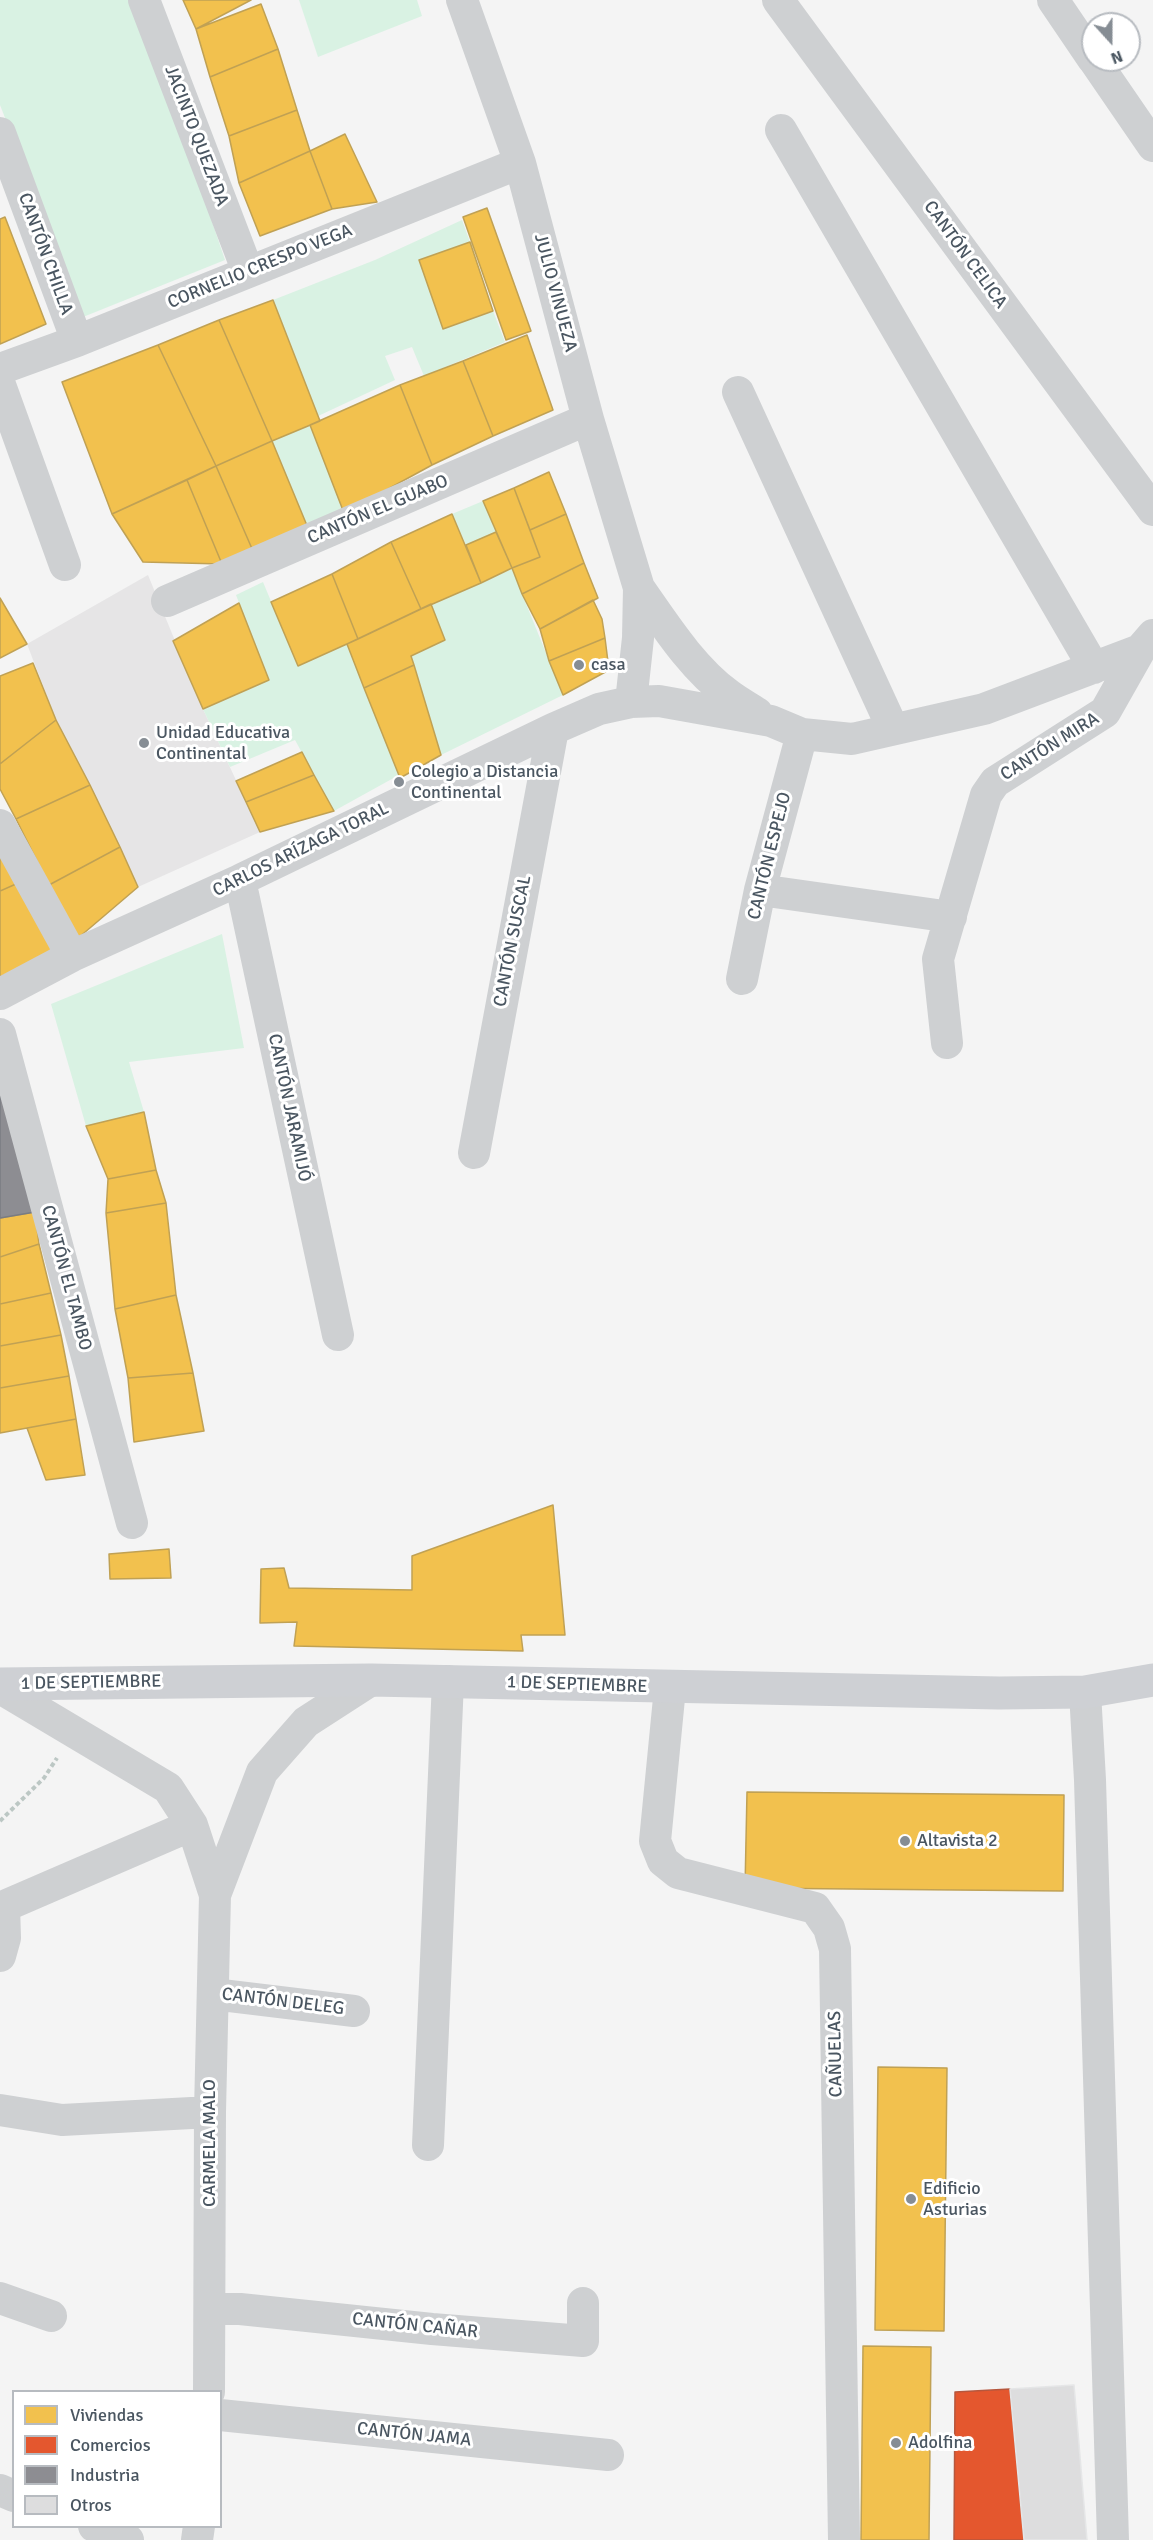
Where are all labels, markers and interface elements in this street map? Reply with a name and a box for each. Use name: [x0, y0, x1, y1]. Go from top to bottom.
north arrow: [1081, 12, 1141, 72]
text: N: [1108, 46, 1126, 68]
street label: JACINTO QUEZADA: [159, 63, 233, 209]
street label: CANTÓN CHILLA: [13, 190, 77, 318]
street label: CANTÓN CELICA: [919, 197, 1011, 313]
street label: CORNELIO CRESPO VEGA: [165, 220, 355, 314]
street label: JULIO VINUEZA: [529, 231, 581, 355]
street label: CANTÓN EL GUABO: [304, 471, 452, 549]
place label: casa: [591, 654, 626, 676]
marker: casa: [572, 658, 586, 672]
street label: CANTÓN MIRA: [997, 708, 1103, 786]
place label: Unidad Educativa Continental: [156, 722, 290, 764]
marker: Unidad Educativa Continental: [137, 736, 151, 750]
place label: Colegio a Distancia Continental: [411, 761, 558, 804]
marker: Colegio a Distancia Continental: [392, 775, 406, 789]
street label: CANTÓN ESPEJO: [744, 790, 796, 922]
street label: CARLOS ARÍZAGA TORAL: [209, 798, 393, 902]
street label: CANTÓN SUSCAL: [490, 873, 536, 1009]
street label: CANTÓN JARAMIJÓ: [263, 1032, 315, 1184]
street label: CANTÓN EL TAMBO: [36, 1203, 96, 1353]
street label: 1 DE SEPTIEMBRE: [21, 1671, 161, 1695]
street label: 1 DE SEPTIEMBRE: [506, 1672, 648, 1698]
place label: Altavista 2: [917, 1830, 998, 1852]
marker: Altavista 2: [898, 1834, 912, 1848]
street label: CANTÓN DELEG: [221, 1984, 345, 2020]
street label: CAÑUELAS: [824, 2011, 848, 2097]
street label: CARMELA MALO: [199, 2079, 221, 2207]
place label: Edificio Asturias: [923, 2178, 987, 2220]
marker: Edificio Asturias: [904, 2192, 918, 2206]
street label: CANTÓN CAÑAR: [351, 2309, 479, 2343]
legend: [12, 2390, 222, 2528]
text: Viviendas: [70, 2404, 143, 2426]
street label: CANTÓN JAMA: [356, 2418, 472, 2452]
place label: Adolfina: [908, 2432, 972, 2454]
text: Comercios: [70, 2434, 151, 2456]
marker: Adolfina: [889, 2436, 903, 2450]
text: Industria: [70, 2464, 140, 2486]
text: Otros: [70, 2494, 112, 2516]

